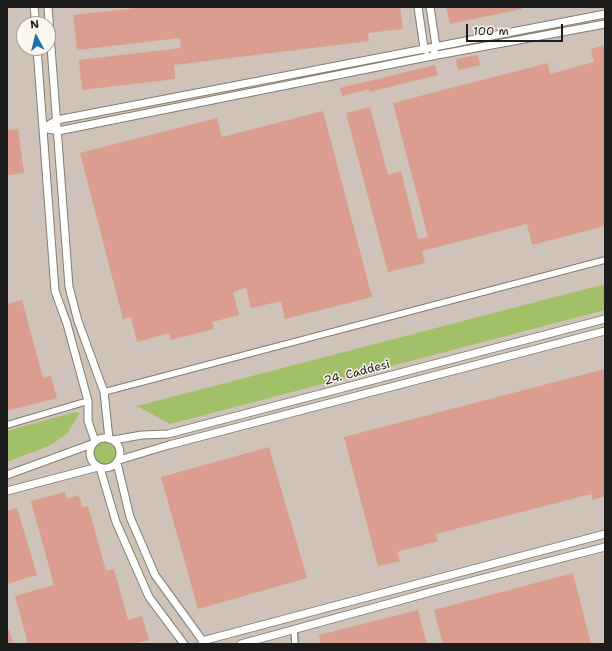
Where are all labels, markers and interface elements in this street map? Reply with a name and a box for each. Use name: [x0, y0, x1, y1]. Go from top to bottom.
north arrow: [16, 16, 56, 56]
scale bar: [468, 16, 565, 42]
text: N: [29, 17, 40, 33]
text: 100 m: [473, 23, 509, 39]
street label: 24. Caddesi: [322, 357, 392, 389]

